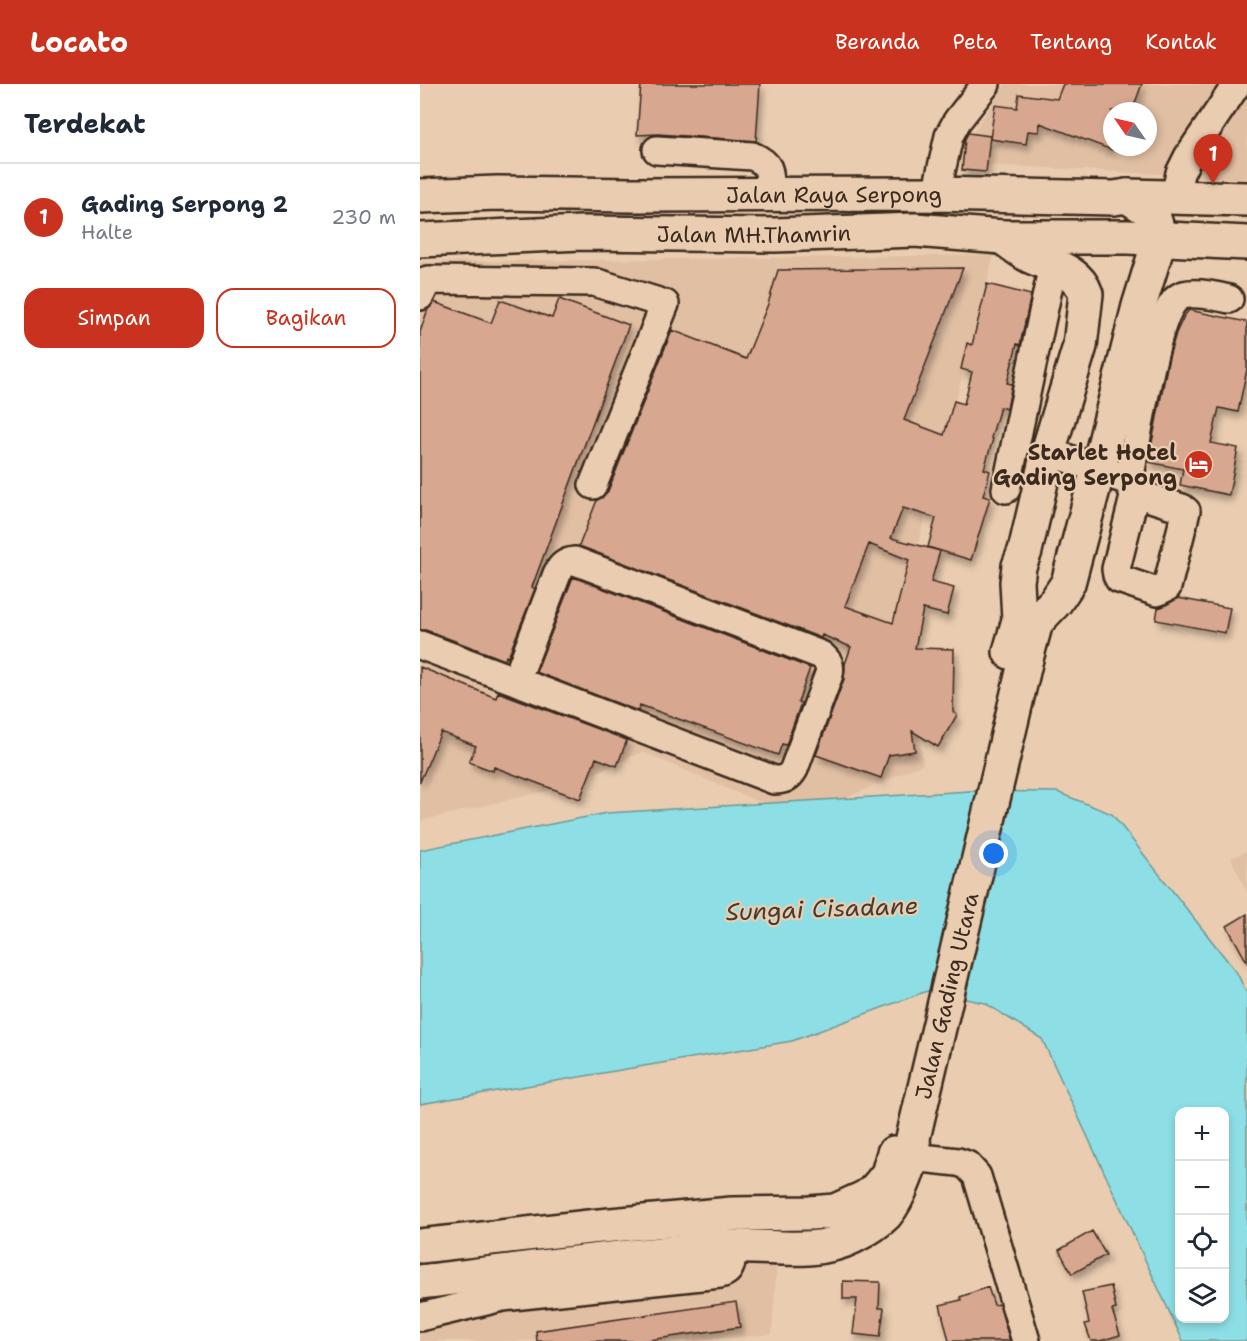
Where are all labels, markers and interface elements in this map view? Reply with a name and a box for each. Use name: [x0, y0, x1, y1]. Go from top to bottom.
text: Locato: [30, 23, 128, 61]
text: Beranda: [835, 28, 920, 56]
text: Peta: [953, 28, 997, 56]
text: Tentang: [1030, 28, 1112, 56]
text: Kontak: [1145, 28, 1217, 56]
north arrow: [1103, 102, 1157, 156]
text: Terdekat: [24, 106, 146, 141]
pin: 1: [1194, 135, 1232, 184]
street label: Jalan Raya Serpong: [726, 180, 942, 210]
text: Gading Serpong 2: [81, 190, 288, 219]
text: 1: [39, 204, 48, 230]
text: 230 m: [331, 204, 396, 230]
street label: Jalan MH.Thamrin: [656, 218, 852, 250]
text: Halte: [81, 219, 133, 245]
button: Simpan: [24, 288, 204, 348]
button: Bagikan: [216, 288, 396, 348]
place label: Starlet Hotel Gading Serpong: [993, 438, 1177, 492]
hotel icon: Starlet Hotel Gading Serpong: [1182, 449, 1214, 481]
your location: [979, 839, 1008, 868]
street label: Jalan Gading Utara: [909, 889, 986, 1102]
water label: Sungai Cisadane: [725, 890, 919, 928]
map controls: [1175, 1107, 1229, 1323]
button: +: [1175, 1107, 1229, 1161]
button: −: [1175, 1161, 1229, 1215]
button: locate: [1175, 1215, 1229, 1269]
button: layers: [1175, 1269, 1229, 1323]

